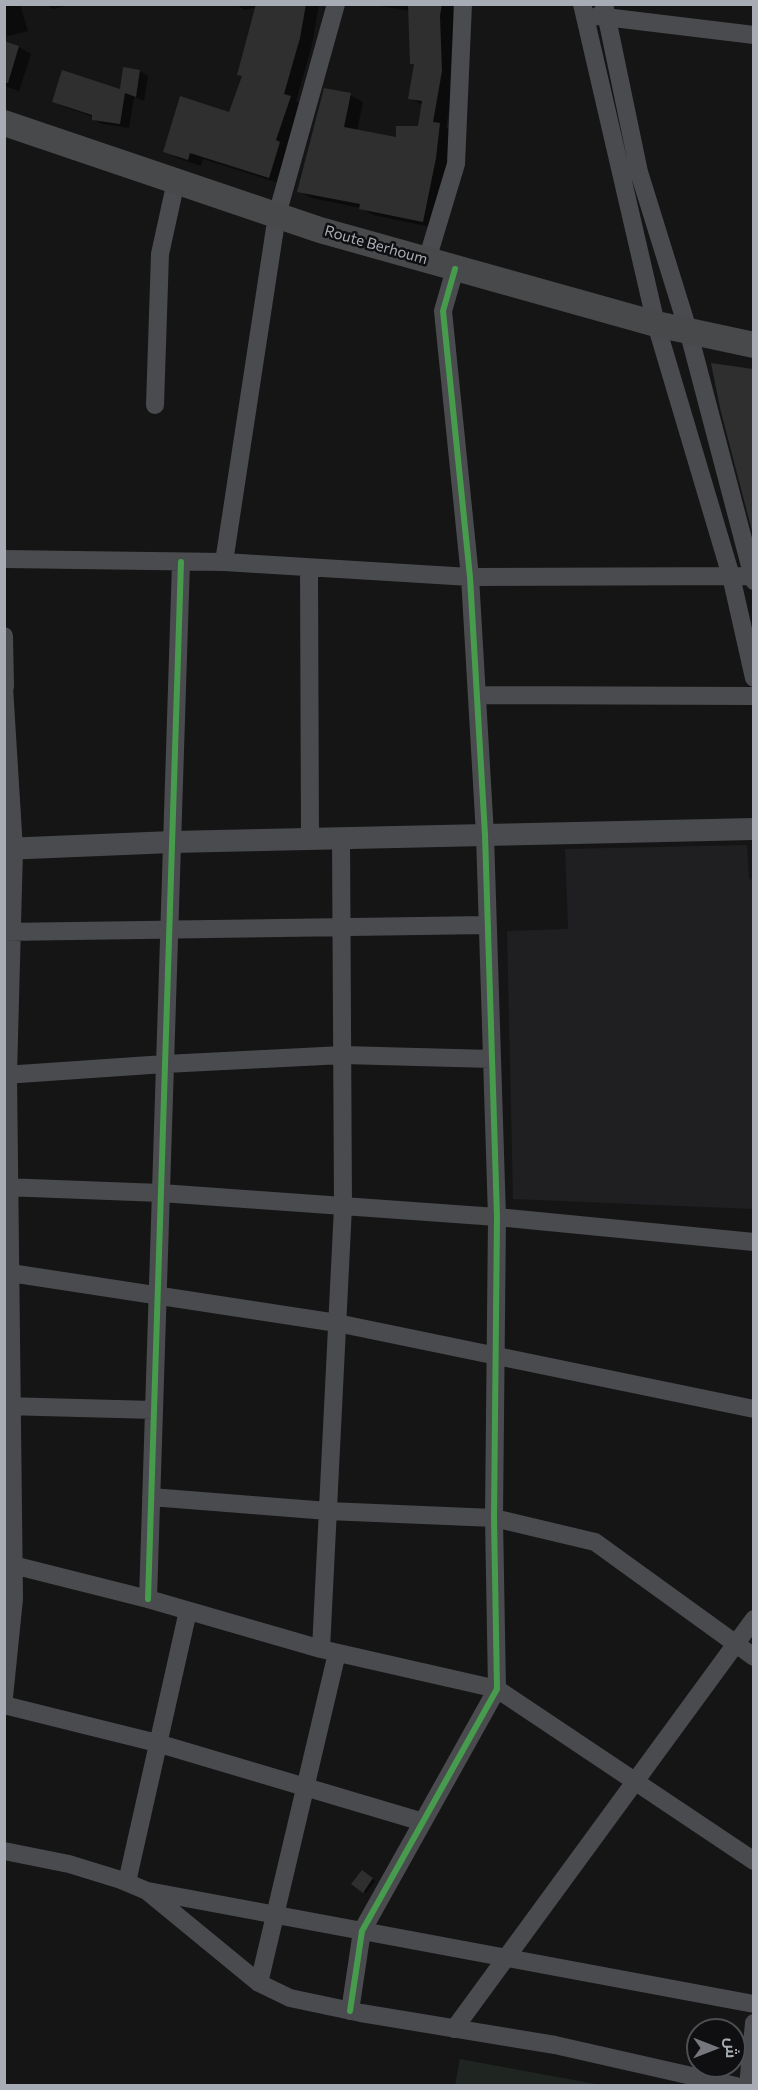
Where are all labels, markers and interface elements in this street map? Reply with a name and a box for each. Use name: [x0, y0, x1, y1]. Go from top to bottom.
street label: Route Berhoum: [322, 222, 430, 268]
north arrow: [686, 2018, 746, 2078]
text: ش: [723, 2038, 742, 2058]

